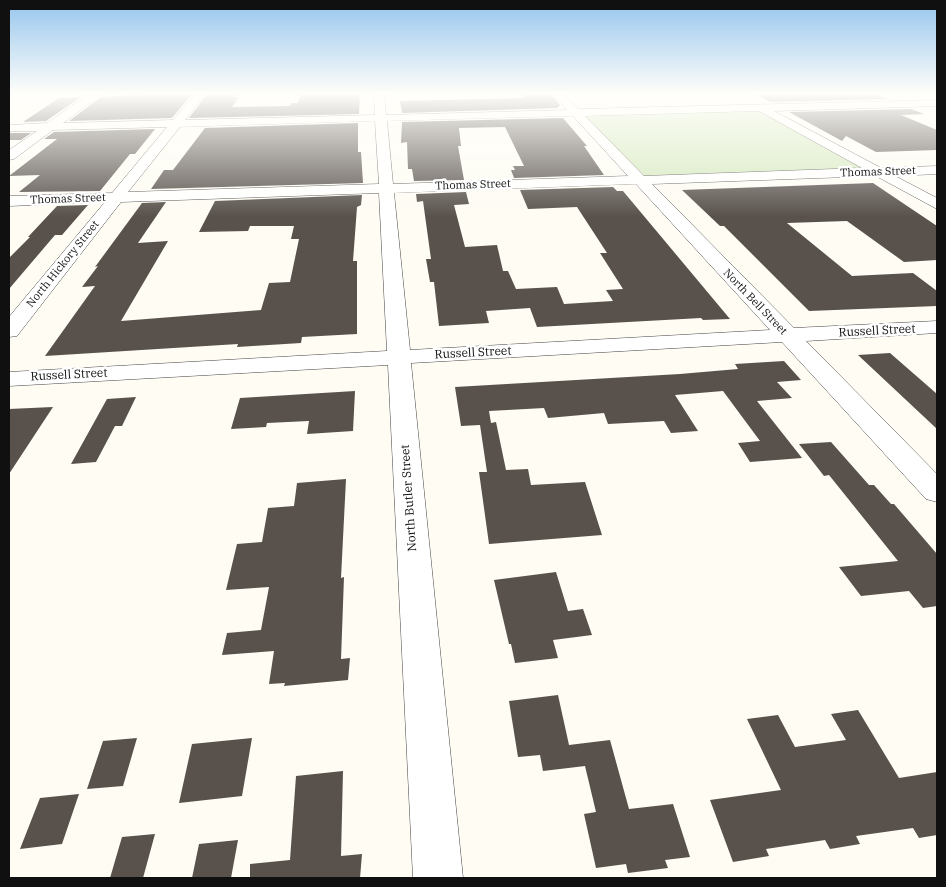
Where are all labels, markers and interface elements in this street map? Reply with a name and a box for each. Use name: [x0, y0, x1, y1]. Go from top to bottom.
street label: Thomas Street: [840, 164, 916, 180]
street label: Thomas Street: [435, 177, 511, 193]
street label: Thomas Street: [30, 191, 106, 207]
street label: North Hickory Street: [24, 218, 102, 310]
street label: North Bell Street: [720, 266, 790, 338]
street label: Russell Street: [838, 322, 916, 340]
street label: Russell Street: [434, 344, 512, 362]
street label: Russell Street: [30, 366, 108, 384]
street label: North Butler Street: [398, 444, 420, 552]

